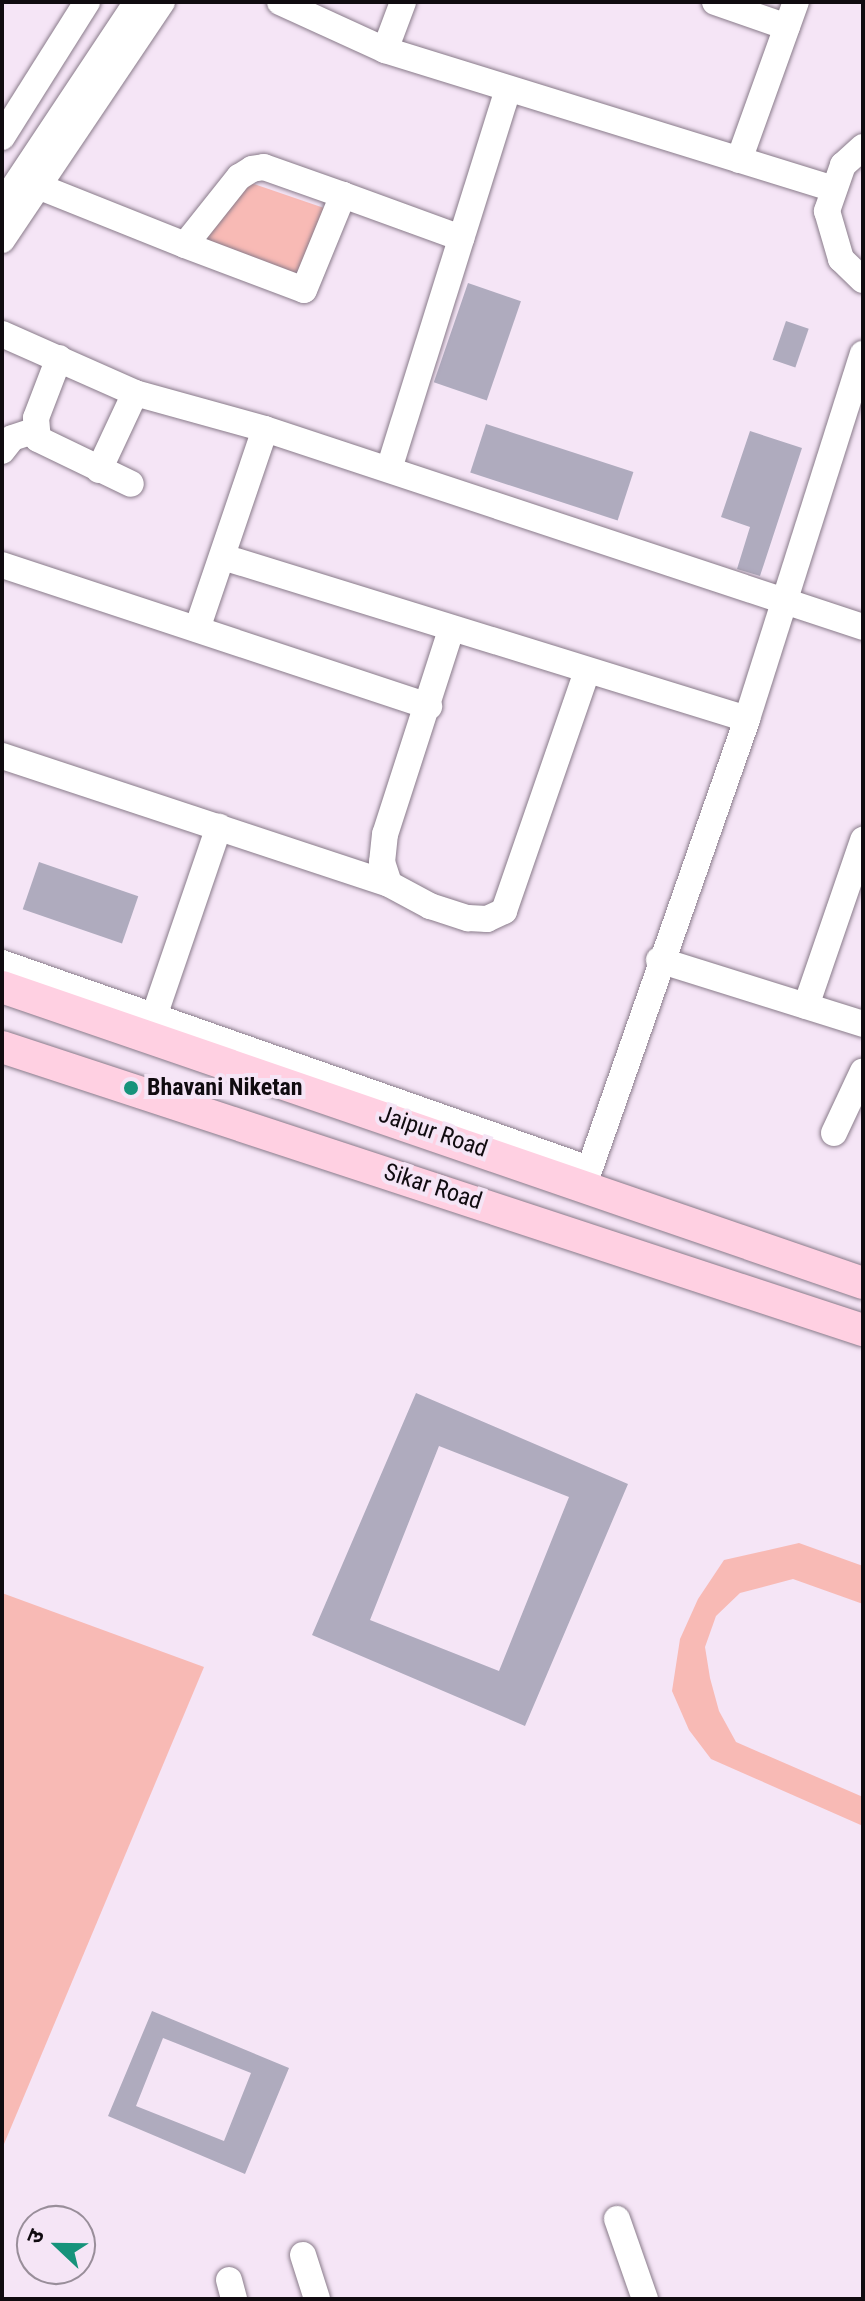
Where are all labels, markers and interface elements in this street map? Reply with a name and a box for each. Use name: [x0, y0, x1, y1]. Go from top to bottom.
place label: Bhavani Niketan: [147, 1074, 303, 1102]
marker: Bhavani Niketan: [122, 1079, 140, 1097]
street label: Jaipur Road: [375, 1100, 491, 1164]
street label: Sikar Road: [380, 1158, 486, 1216]
north arrow: [16, 2205, 96, 2285]
text: उ: [21, 2226, 49, 2247]

